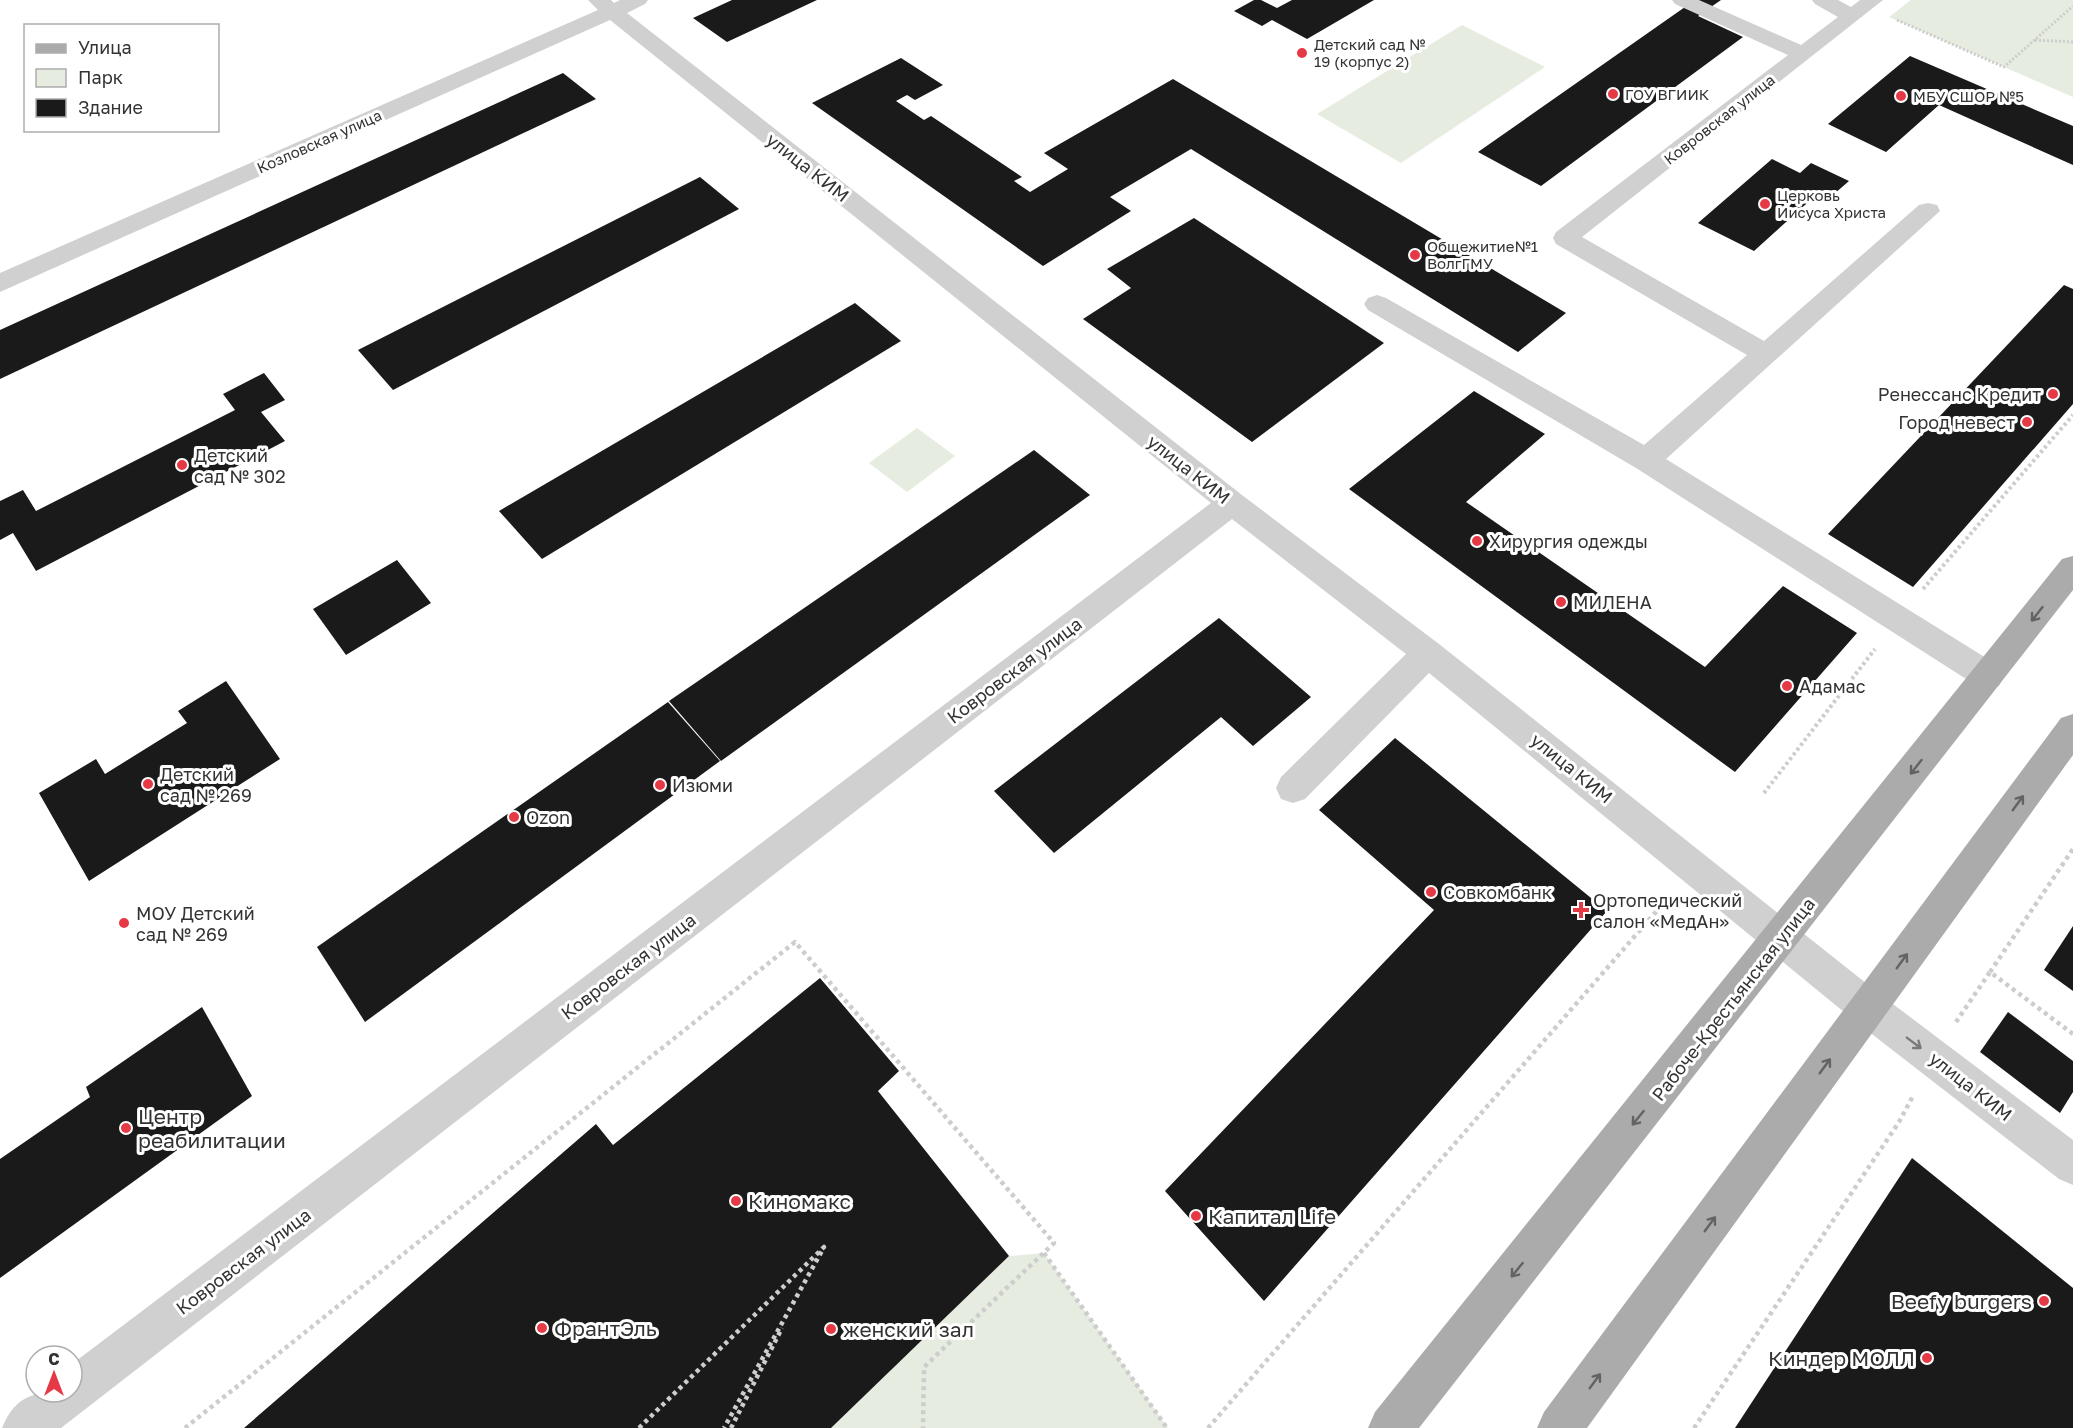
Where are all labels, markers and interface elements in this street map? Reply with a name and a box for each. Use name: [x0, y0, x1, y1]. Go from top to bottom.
legend: [24, 24, 219, 132]
place label: Детский сад № 19 (корпус 2): [1314, 35, 1425, 70]
text: Улица: [78, 36, 132, 58]
marker: Детский сад № 19 (корпус 2): [1295, 46, 1309, 60]
text: Парк: [78, 66, 123, 88]
street label: Ковровская улица: [1660, 70, 1778, 168]
place label: ГОУ ВГИИК: [1625, 85, 1710, 103]
marker: ГОУ ВГИИК: [1606, 87, 1620, 101]
place label: МБУ СШОР №5: [1913, 87, 2024, 105]
marker: МБУ СШОР №5: [1894, 89, 1908, 103]
text: Здание: [78, 96, 143, 118]
street label: Козловская улица: [254, 105, 384, 177]
street label: улица КИМ: [762, 128, 854, 206]
place label: Церковь Иисуса Христа: [1777, 186, 1886, 221]
marker: Церковь Иисуса Христа: [1758, 197, 1772, 211]
place label: Общежитие№1 ВолгГМУ: [1427, 237, 1538, 272]
marker: Общежитие№1 ВолгГМУ: [1408, 248, 1422, 262]
place label: Ренессанс Кредит: [1878, 383, 2041, 405]
marker: Ренессанс Кредит: [2046, 387, 2060, 401]
place label: Город невест: [1898, 411, 2015, 433]
marker: Город невест: [2020, 415, 2034, 429]
street label: улица КИМ: [1143, 430, 1235, 508]
place label: Детский сад № 302: [194, 444, 286, 487]
marker: Детский сад № 302: [175, 458, 189, 472]
place label: Хирургия одежды: [1489, 530, 1648, 552]
marker: Хирургия одежды: [1470, 534, 1484, 548]
place label: МИЛЕНА: [1573, 591, 1652, 613]
marker: МИЛЕНА: [1554, 595, 1568, 609]
one-way arrow: [2030, 606, 2043, 622]
street label: Ковровская улица: [942, 612, 1086, 728]
place label: Адамас: [1799, 675, 1866, 697]
marker: Адамас: [1780, 679, 1794, 693]
street label: улица КИМ: [1527, 728, 1617, 808]
one-way arrow: [1909, 759, 1922, 775]
place label: Детский сад № 269: [160, 763, 252, 806]
place label: Изюми: [672, 774, 733, 796]
marker: Детский сад № 269: [141, 777, 155, 791]
marker: Изюми: [653, 778, 667, 792]
one-way arrow: [2011, 796, 2024, 812]
place label: Ozon: [526, 806, 570, 828]
marker: Ozon: [507, 810, 521, 824]
place label: Совкомбанк: [1443, 881, 1552, 903]
marker: Совкомбанк: [1424, 885, 1438, 899]
place label: Ортопедический салон «МедАн»: [1593, 889, 1742, 932]
street label: Рабоче-Крестьянская улица: [1647, 893, 1819, 1105]
place label: МОУ Детский сад № 269: [136, 902, 255, 945]
marker: Ортопедический салон «МедАн»: [1574, 903, 1588, 917]
street label: Ковровская улица: [556, 908, 700, 1024]
marker: МОУ Детский сад № 269: [117, 916, 131, 930]
one-way arrow: [1896, 953, 1909, 969]
one-way arrow: [1906, 1037, 1922, 1049]
street label: улица КИМ: [1925, 1047, 2017, 1125]
one-way arrow: [1819, 1059, 1831, 1075]
place label: Центр реабилитации: [138, 1103, 286, 1153]
one-way arrow: [1632, 1109, 1645, 1125]
marker: Центр реабилитации: [119, 1121, 133, 1135]
place label: Киномакс: [748, 1188, 851, 1214]
marker: Киномакс: [729, 1194, 743, 1208]
street label: Ковровская улица: [171, 1203, 315, 1319]
place label: Капитал Life: [1208, 1203, 1336, 1229]
marker: Капитал Life: [1189, 1209, 1203, 1223]
one-way arrow: [1704, 1216, 1716, 1232]
one-way arrow: [1510, 1262, 1523, 1278]
place label: Beefy burgers: [1891, 1288, 2032, 1314]
marker: Beefy burgers: [2037, 1294, 2051, 1308]
place label: ФрантЭль: [554, 1315, 657, 1341]
place label: женский зал: [843, 1316, 974, 1342]
marker: ФрантЭль: [535, 1321, 549, 1335]
marker: женский зал: [824, 1322, 838, 1336]
north arrow: [24, 1344, 84, 1404]
place label: Киндер МОЛЛ: [1768, 1345, 1915, 1371]
text: С: [48, 1349, 60, 1369]
marker: Киндер МОЛЛ: [1920, 1351, 1934, 1365]
one-way arrow: [1589, 1373, 1601, 1389]

